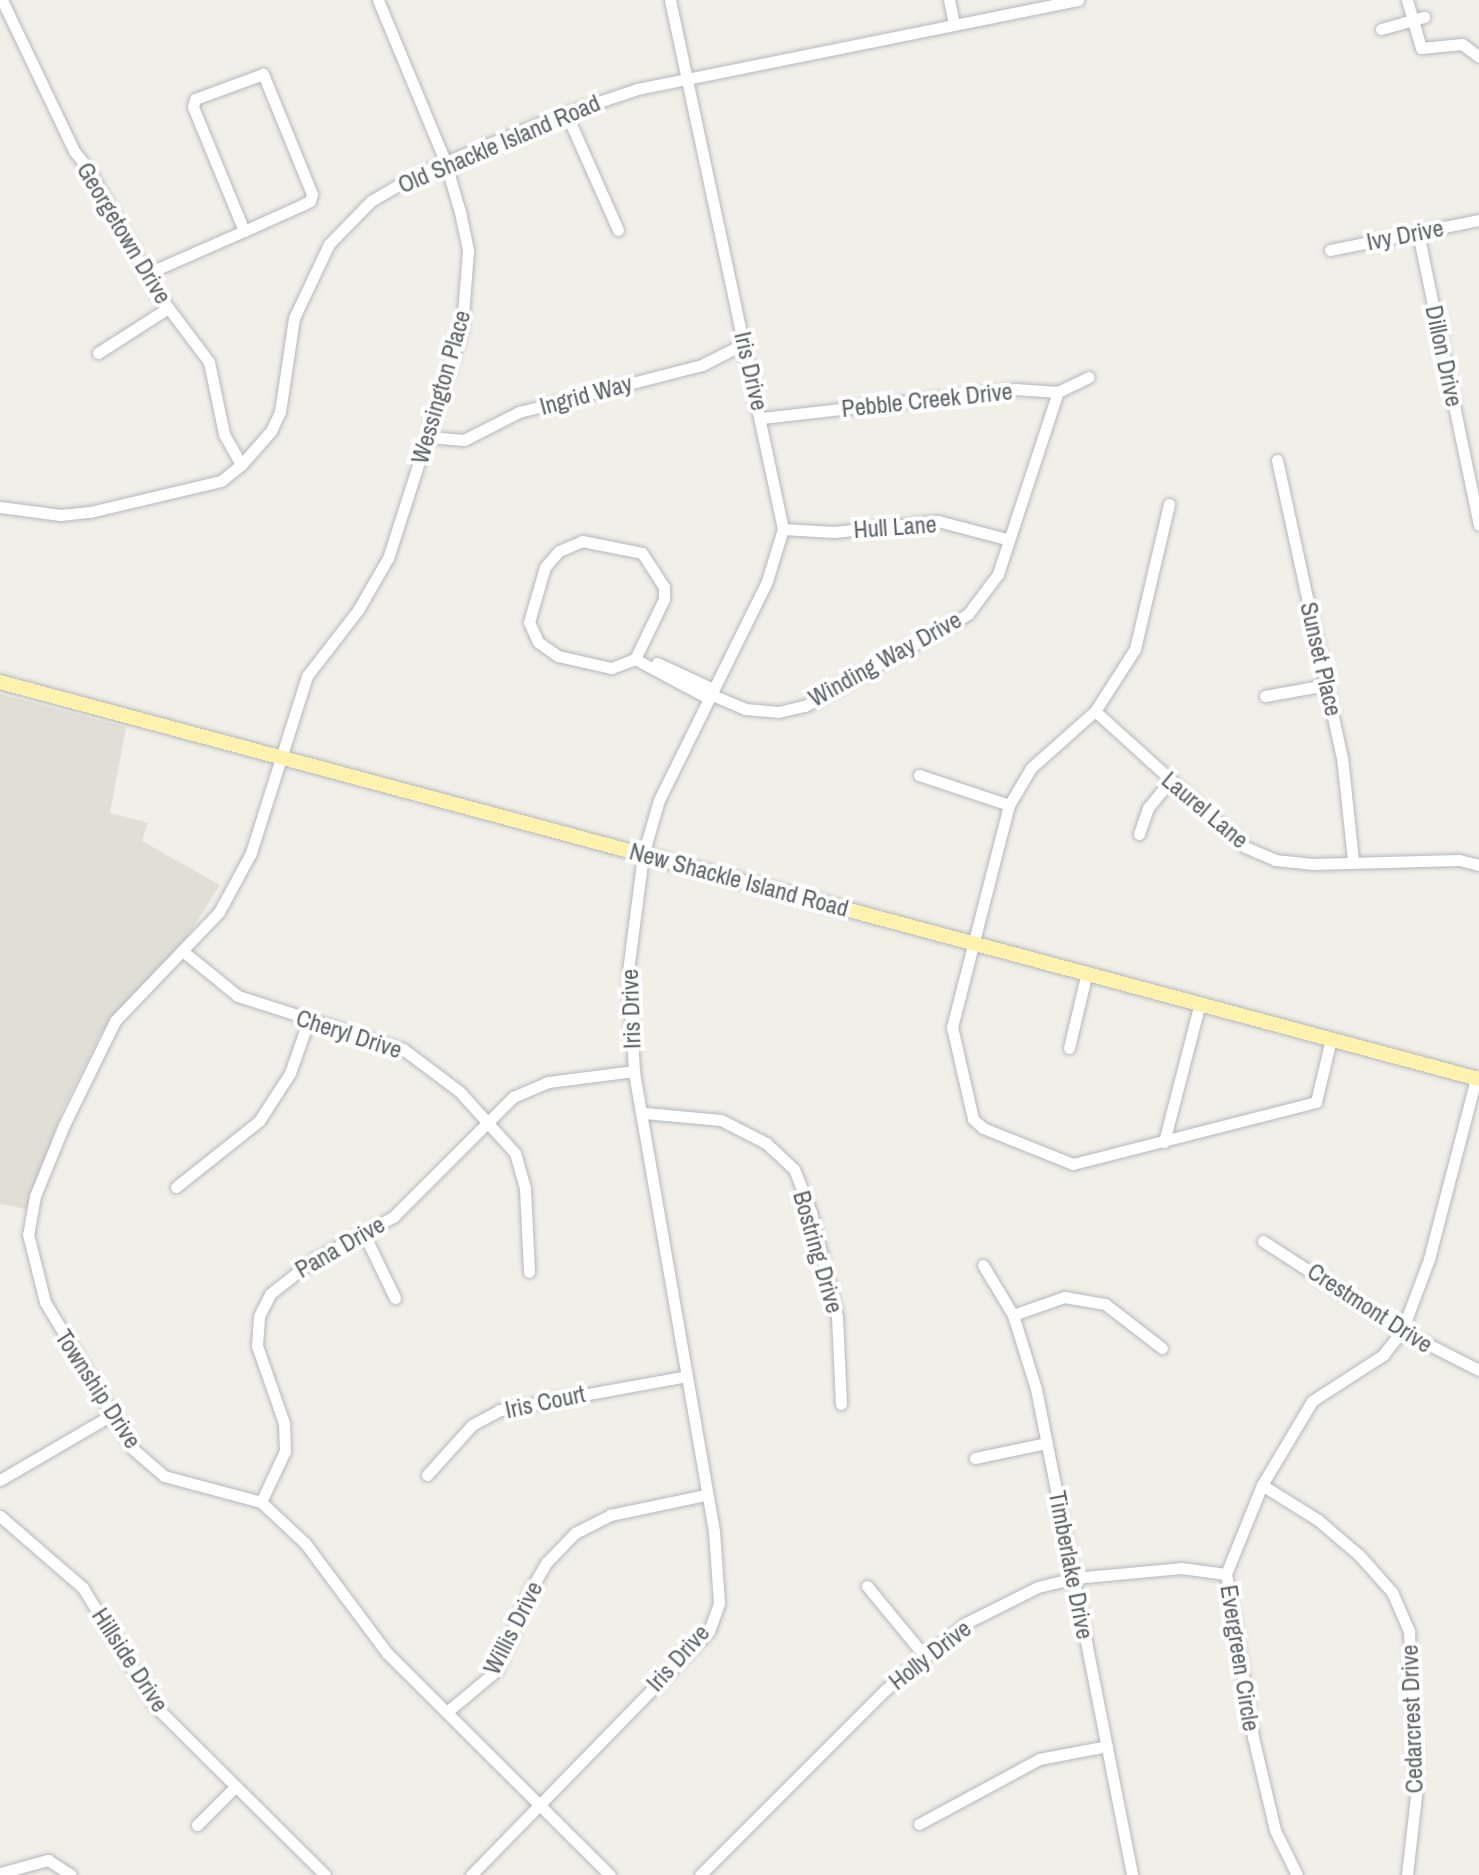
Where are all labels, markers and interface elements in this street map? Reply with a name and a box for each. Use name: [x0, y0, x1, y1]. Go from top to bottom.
street label: Old Shackle Island Road: [394, 88, 604, 200]
street label: Georgetown Drive: [71, 157, 177, 309]
street label: Ivy Drive: [1364, 213, 1446, 257]
street label: Dillon Drive: [1419, 303, 1469, 409]
street label: Wessington Place: [405, 307, 477, 467]
street label: Iris Drive: [728, 329, 774, 413]
street label: Ingrid Way: [537, 369, 635, 421]
street label: Pebble Creek Drive: [840, 377, 1014, 423]
street label: Hull Lane: [853, 510, 937, 544]
street label: Sunset Place: [1294, 599, 1348, 719]
street label: Winding Way Drive: [804, 605, 966, 713]
street label: Laurel Lane: [1156, 766, 1254, 854]
street label: New Shackle Island Road: [626, 837, 852, 923]
street label: Iris Drive: [615, 969, 647, 1049]
street label: Cheryl Drive: [293, 1003, 405, 1065]
street label: Bostring Drive: [787, 1188, 849, 1316]
street label: Pana Drive: [290, 1210, 390, 1284]
street label: Crestmont Drive: [1302, 1257, 1438, 1359]
street label: Township Drive: [49, 1324, 147, 1454]
street label: Iris Court: [502, 1380, 588, 1424]
street label: Timberlake Drive: [1043, 1488, 1099, 1642]
street label: Willis Drive: [477, 1577, 549, 1679]
street label: Evergreen Circle: [1214, 1583, 1266, 1733]
street label: Hillside Drive: [86, 1603, 174, 1717]
street label: Holly Drive: [883, 1614, 977, 1696]
street label: Iris Drive: [641, 1619, 715, 1697]
street label: Cedarcrest Drive: [1395, 1644, 1429, 1794]

